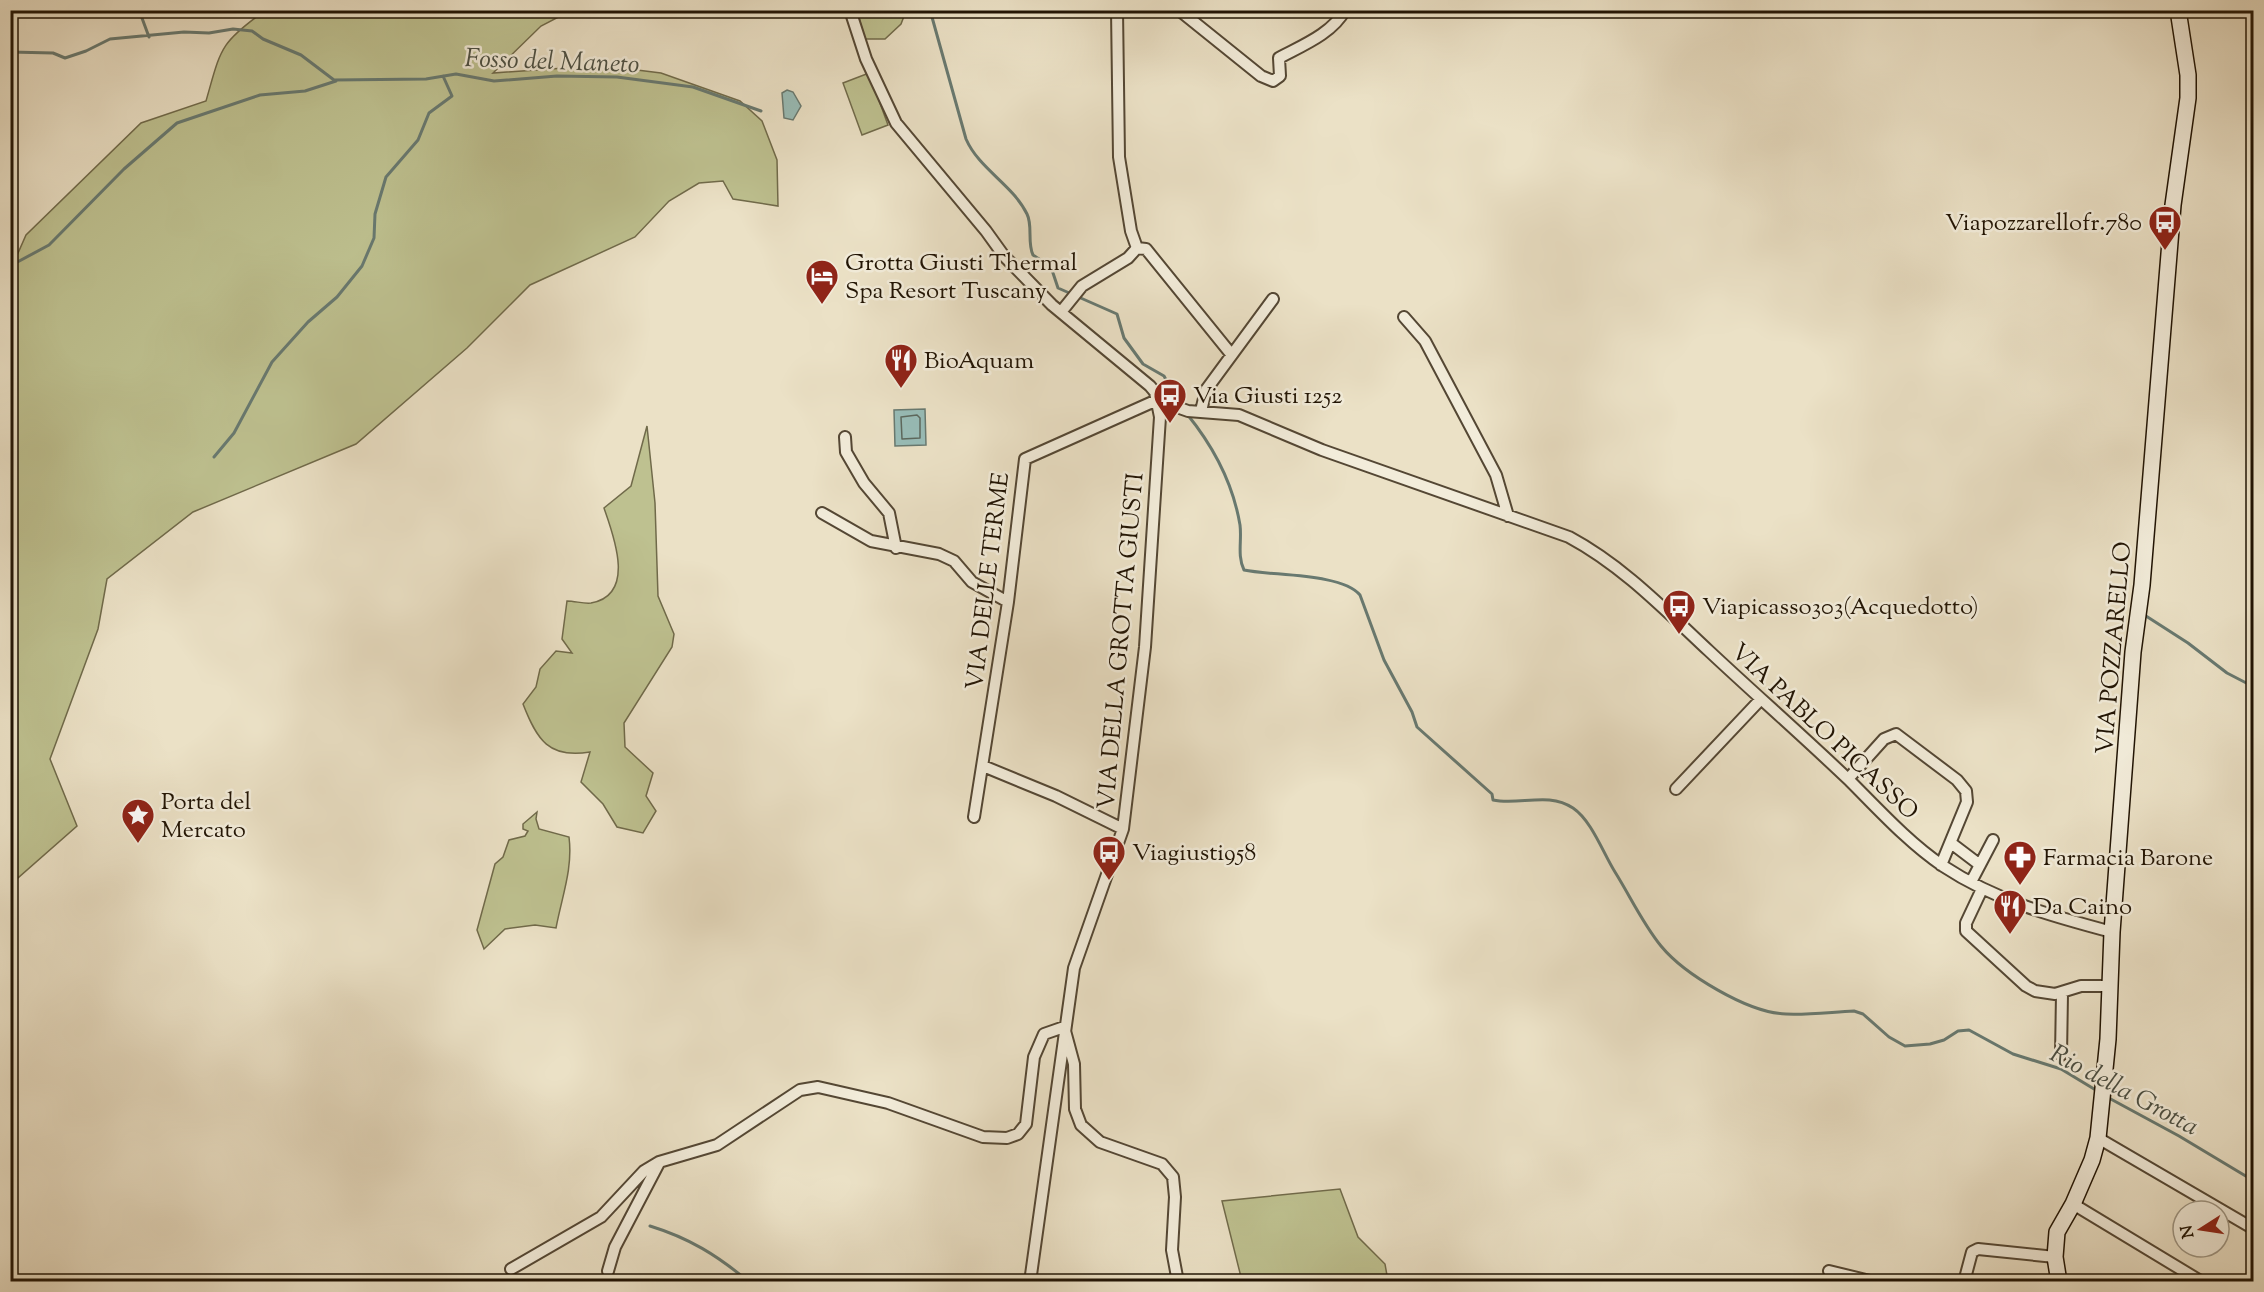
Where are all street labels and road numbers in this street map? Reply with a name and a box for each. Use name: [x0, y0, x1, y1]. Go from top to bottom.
street label: VIA DELLE TERME: [959, 470, 1019, 692]
street label: VIA DELLA GROTTA GIUSTI: [1090, 471, 1154, 811]
street label: VIA POZZARELLO: [2089, 540, 2141, 756]
street label: VIA PABLO PICASSO: [1722, 636, 1925, 829]

